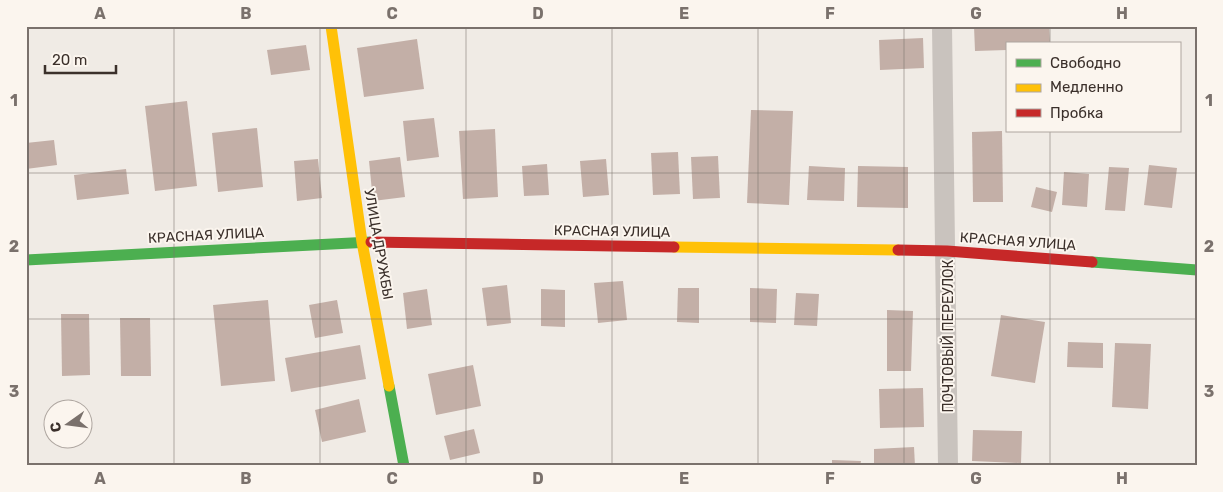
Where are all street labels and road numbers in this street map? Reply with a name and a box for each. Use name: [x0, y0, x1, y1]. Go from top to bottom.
street label: УЛИЦА ДРУЖБЫ: [360, 187, 397, 301]
street label: КРАСНАЯ УЛИЦА: [554, 222, 671, 241]
street label: КРАСНАЯ УЛИЦА: [147, 224, 265, 247]
street label: КРАСНАЯ УЛИЦА: [959, 229, 1077, 254]
street label: ПОЧТОВЫЙ ПЕРЕУЛОК: [939, 259, 957, 412]

